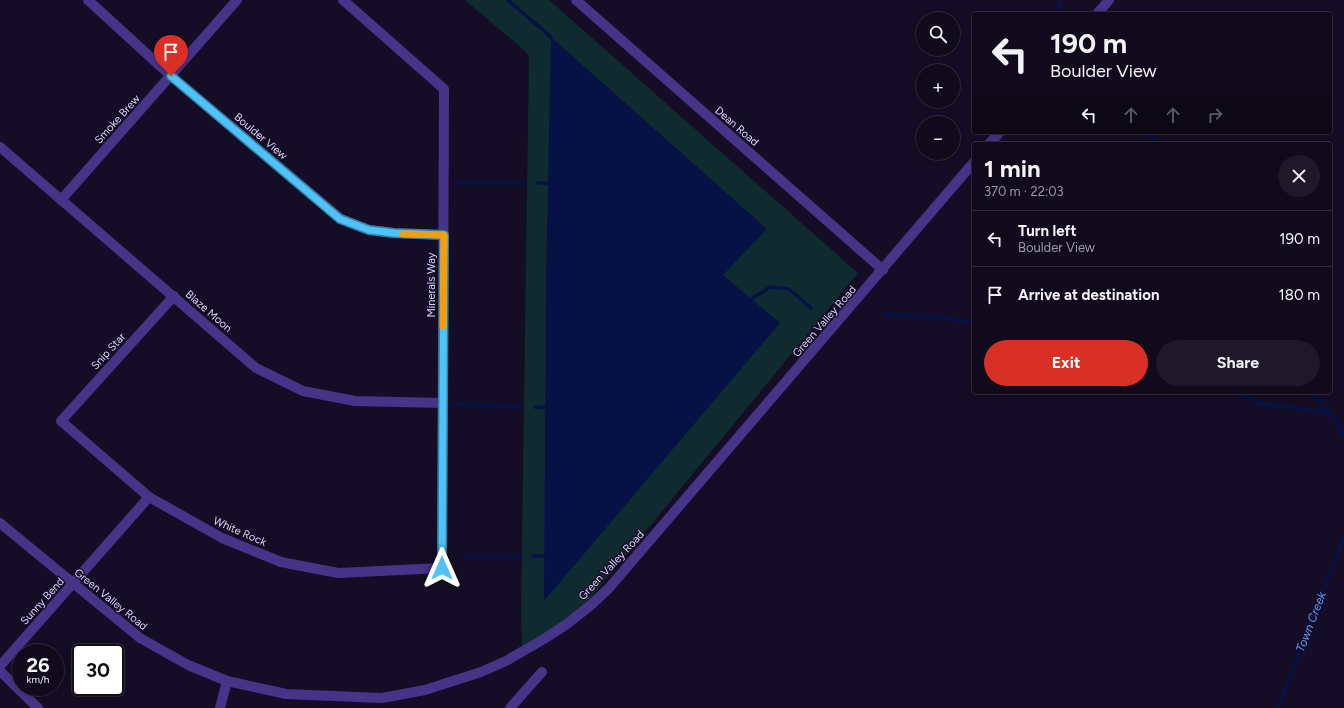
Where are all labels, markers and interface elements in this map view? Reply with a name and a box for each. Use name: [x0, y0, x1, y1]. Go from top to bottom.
map controls: [916, 12, 960, 160]
button: search: [916, 12, 960, 56]
text: 190 m: [1050, 26, 1127, 60]
icon: left: [984, 28, 1036, 80]
pin: [154, 35, 188, 76]
icon: arrive: [160, 41, 182, 63]
text: Boulder View: [1050, 60, 1157, 82]
button: +: [916, 64, 960, 108]
street label: Smoke Brew: [92, 92, 143, 146]
street label: Dean Road: [712, 104, 761, 149]
icon: left: [1078, 104, 1100, 126]
icon: ahead: [1120, 104, 1142, 126]
icon: ahead: [1162, 104, 1184, 126]
icon: right: [1204, 104, 1226, 126]
street label: Boulder View: [232, 110, 290, 163]
button: −: [916, 116, 960, 160]
text: 1 min: [984, 154, 1041, 183]
button: close: [1278, 155, 1320, 197]
text: 370 m · 22:03: [984, 184, 1064, 199]
text: Turn left: [1018, 222, 1076, 240]
icon: left: [984, 228, 1006, 250]
text: 190 m: [1279, 230, 1320, 248]
text: Boulder View: [1018, 240, 1095, 255]
street label: Minerals Way: [425, 252, 438, 318]
street label: Green Valley Road: [790, 283, 859, 360]
icon: arrive: [984, 284, 1006, 306]
text: Arrive at destination: [1018, 286, 1159, 304]
text: 180 m: [1279, 286, 1320, 304]
street label: Blaze Moon: [183, 288, 234, 335]
street label: Snip Star: [89, 330, 128, 372]
button: Exit: [984, 340, 1148, 386]
button: Share: [1156, 340, 1320, 386]
street label: White Rock: [211, 514, 269, 549]
street label: Green Valley Road: [576, 528, 647, 603]
position arrow: [421, 547, 463, 589]
street label: Green Valley Road: [72, 566, 150, 633]
street label: Sunny Bend: [18, 575, 67, 628]
water label: Town Creek: [1293, 589, 1329, 654]
speed limit sign: 30: [72, 644, 124, 696]
text: 26: [26, 653, 50, 677]
text: km/h: [27, 673, 49, 686]

